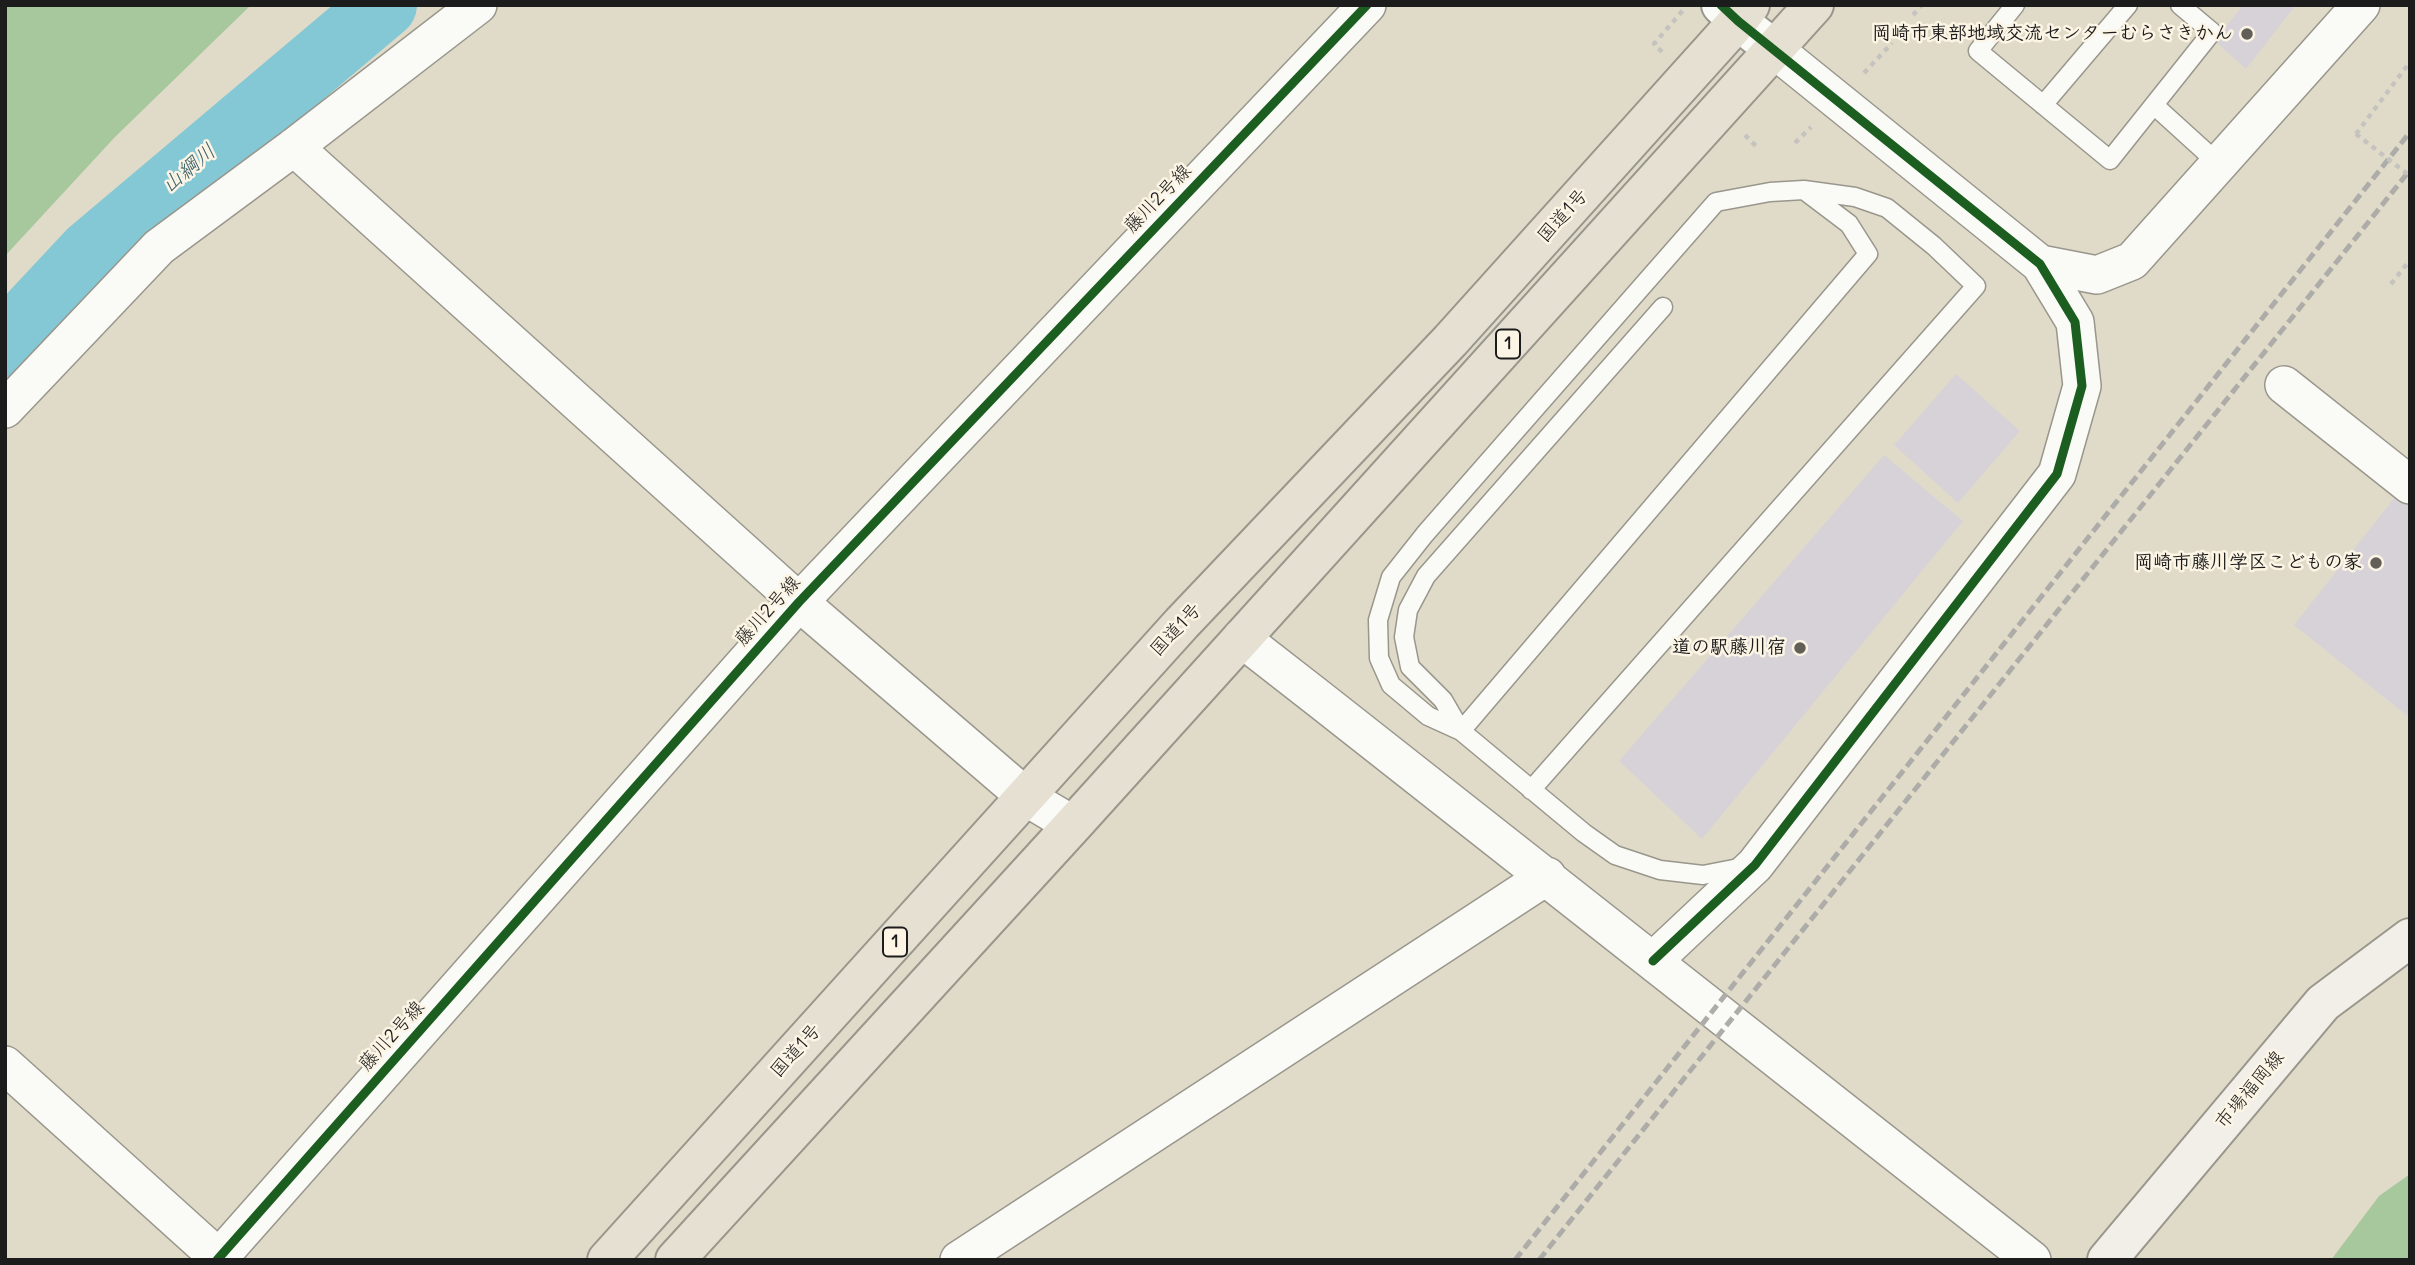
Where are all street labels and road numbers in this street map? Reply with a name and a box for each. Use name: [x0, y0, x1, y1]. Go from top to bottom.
street label: 藤川2号線: [1120, 160, 1196, 238]
street label: 国道1号: [1533, 184, 1593, 248]
road number: 1: [1496, 330, 1520, 358]
street label: 藤川2号線: [731, 571, 805, 651]
street label: 国道1号: [1146, 599, 1206, 661]
road number: 1: [883, 928, 907, 957]
street label: 藤川2号線: [355, 996, 429, 1076]
street label: 国道1号: [766, 1019, 826, 1083]
street label: 市場福岡線: [2211, 1046, 2289, 1134]

